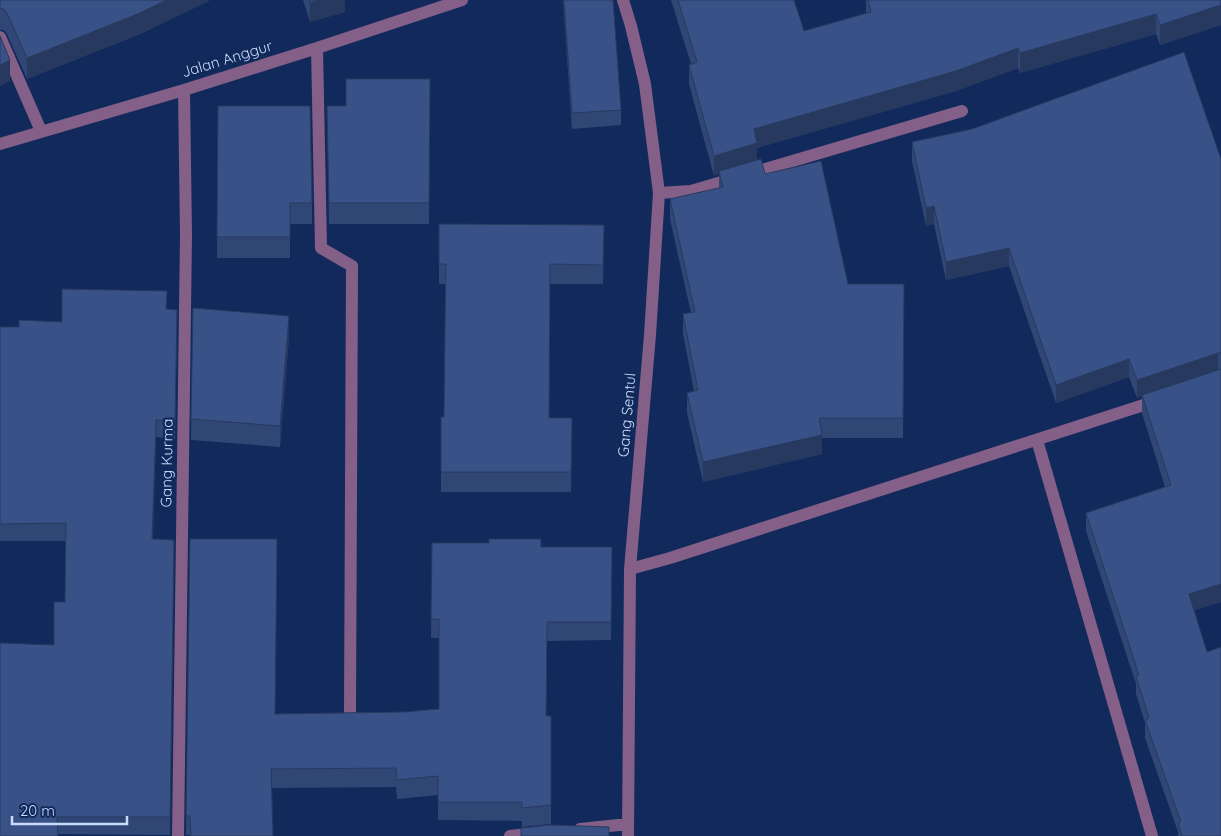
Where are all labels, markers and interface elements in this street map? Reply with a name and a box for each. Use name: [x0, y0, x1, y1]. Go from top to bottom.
street label: Jalan Anggur: [179, 36, 275, 81]
street label: Gang Sentul: [613, 372, 640, 458]
street label: Gang Kurma: [156, 418, 177, 508]
scale bar: [12, 794, 128, 826]
text: 20 m: [20, 801, 55, 820]

